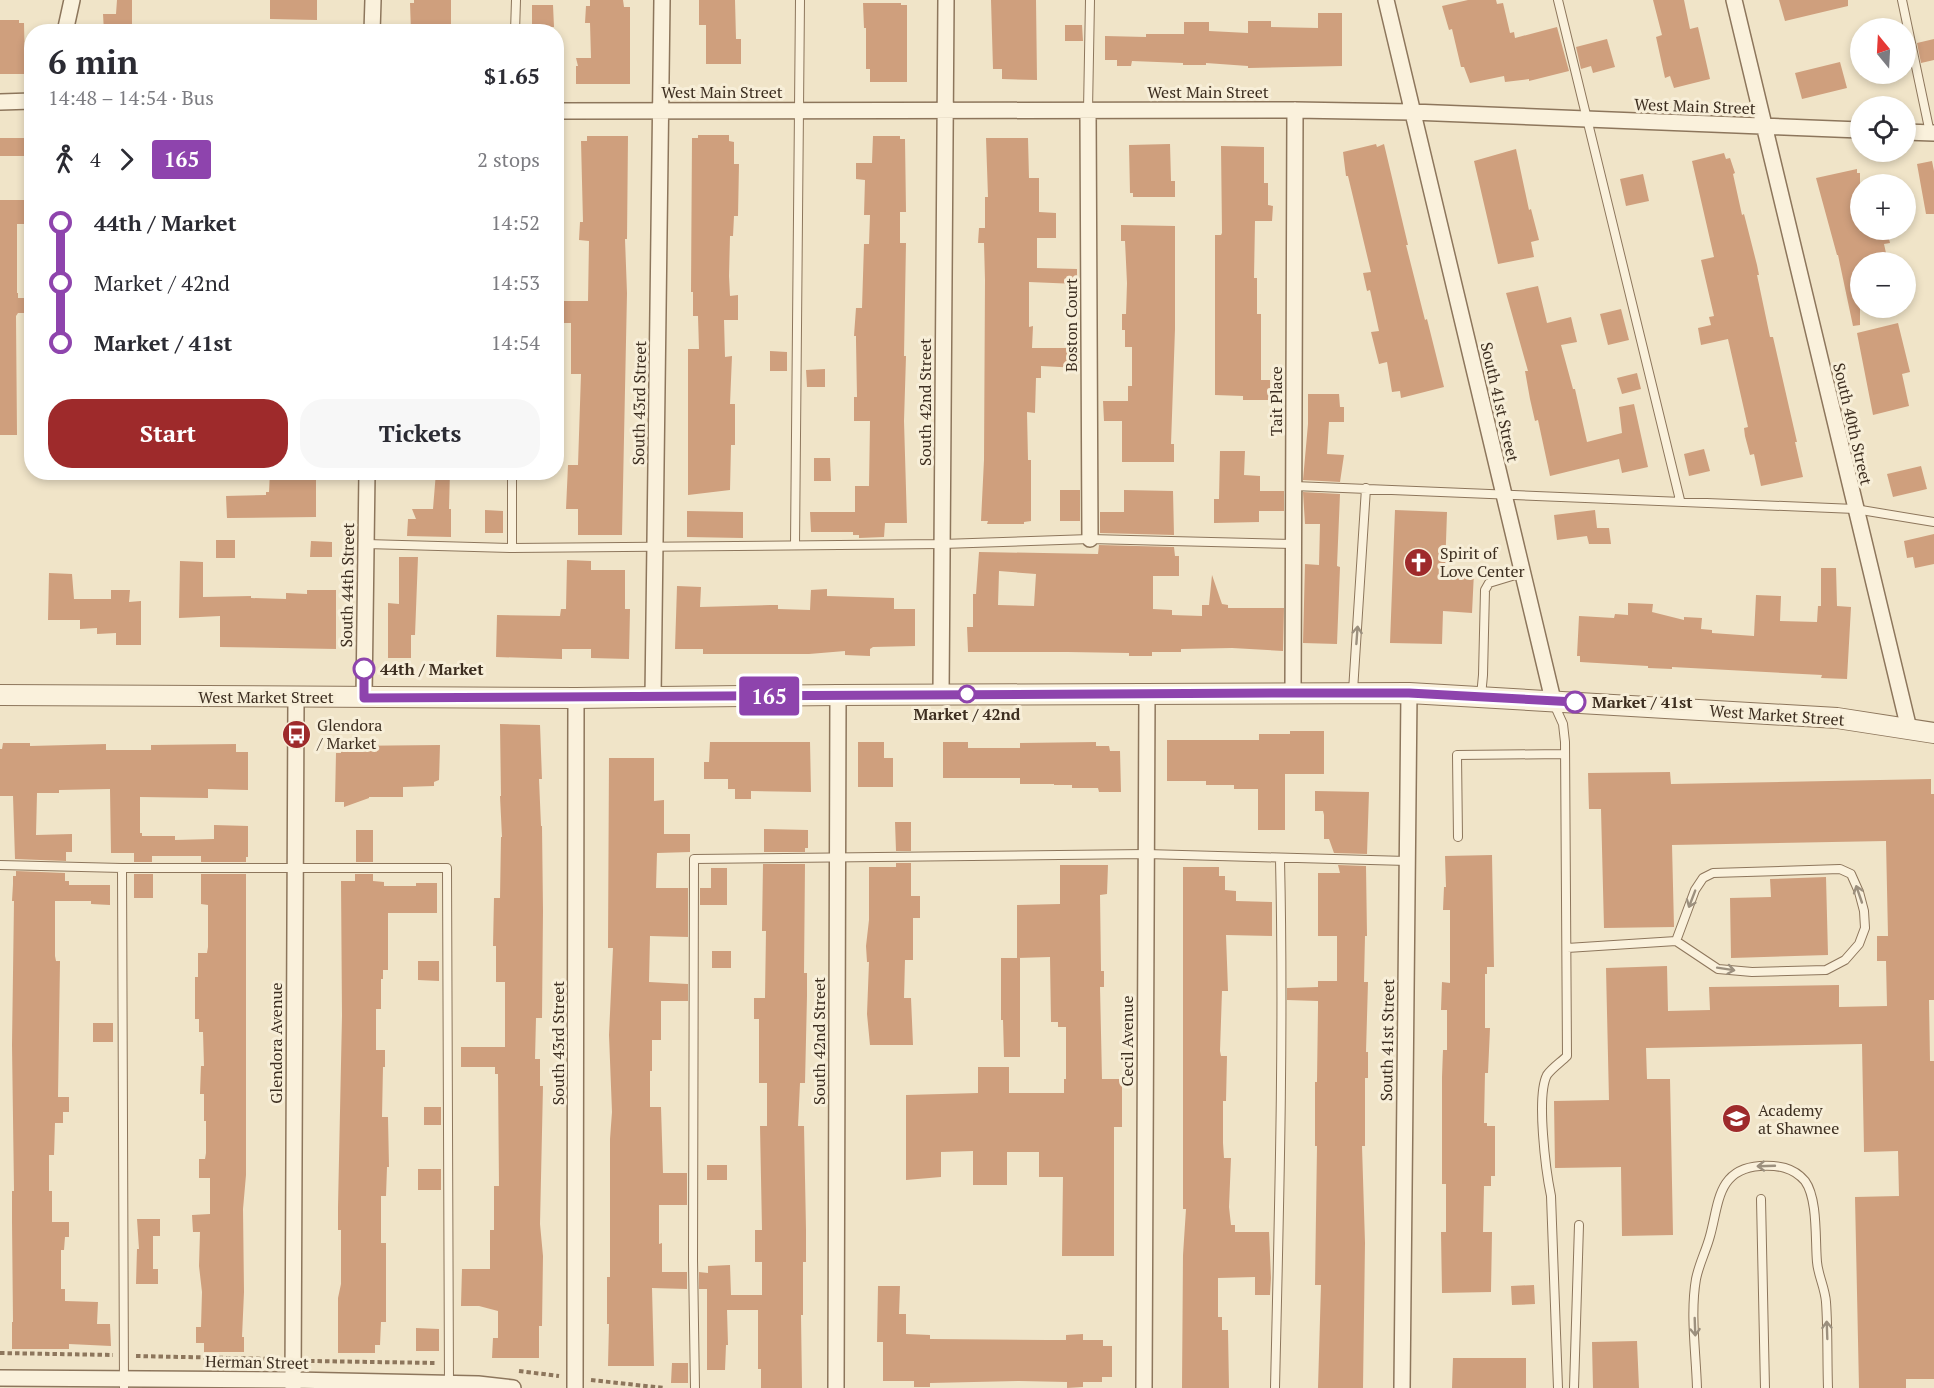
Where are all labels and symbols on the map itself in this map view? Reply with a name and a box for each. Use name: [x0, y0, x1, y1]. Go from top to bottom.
north arrow: [1850, 18, 1916, 84]
street label: West Main Street: [661, 81, 783, 103]
street label: West Main Street: [1147, 81, 1269, 103]
street label: West Main Street: [1634, 93, 1756, 119]
street label: Boston Court: [1060, 278, 1082, 372]
street label: South 42nd Street: [914, 338, 936, 466]
street label: South 41st Street: [1476, 340, 1524, 464]
street label: South 43rd Street: [627, 341, 651, 465]
street label: South 40th Street: [1828, 361, 1878, 487]
street label: Tait Place: [1265, 366, 1287, 436]
street label: South 44th Street: [335, 522, 359, 648]
place label: Spirit of Love Center: [1440, 542, 1526, 582]
church icon: Spirit of Love Center: [1403, 546, 1435, 578]
one-way arrow: [1351, 625, 1362, 645]
marker: 44th / Market: [353, 658, 375, 680]
place label: 44th / Market: [380, 658, 484, 680]
line badge: 165: [734, 676, 804, 716]
marker: Market / 42nd: [958, 685, 976, 703]
street label: West Market Street: [198, 686, 334, 708]
marker: Market / 41st: [1564, 691, 1586, 713]
place label: Market / 41st: [1592, 691, 1693, 713]
street label: West Market Street: [1709, 699, 1845, 731]
place label: Market / 42nd: [914, 703, 1021, 725]
place label: Glendora / Market: [316, 714, 382, 754]
bus stop icon: Glendora / Market: [280, 718, 312, 750]
one-way arrow: [1852, 885, 1863, 903]
one-way arrow: [1686, 889, 1697, 908]
one-way arrow: [1716, 964, 1736, 975]
street label: South 42nd Street: [808, 977, 830, 1105]
street label: South 41st Street: [1375, 979, 1399, 1101]
street label: South 43rd Street: [547, 981, 569, 1105]
street label: Glendora Avenue: [265, 982, 287, 1104]
street label: Cecil Avenue: [1116, 995, 1138, 1087]
place label: Academy at Shawnee: [1758, 1099, 1839, 1139]
school or university icon: Academy at Shawnee: [1721, 1103, 1753, 1135]
one-way arrow: [1756, 1160, 1776, 1172]
one-way arrow: [1689, 1316, 1700, 1336]
one-way arrow: [1821, 1320, 1832, 1340]
street label: Herman Street: [205, 1350, 309, 1374]

